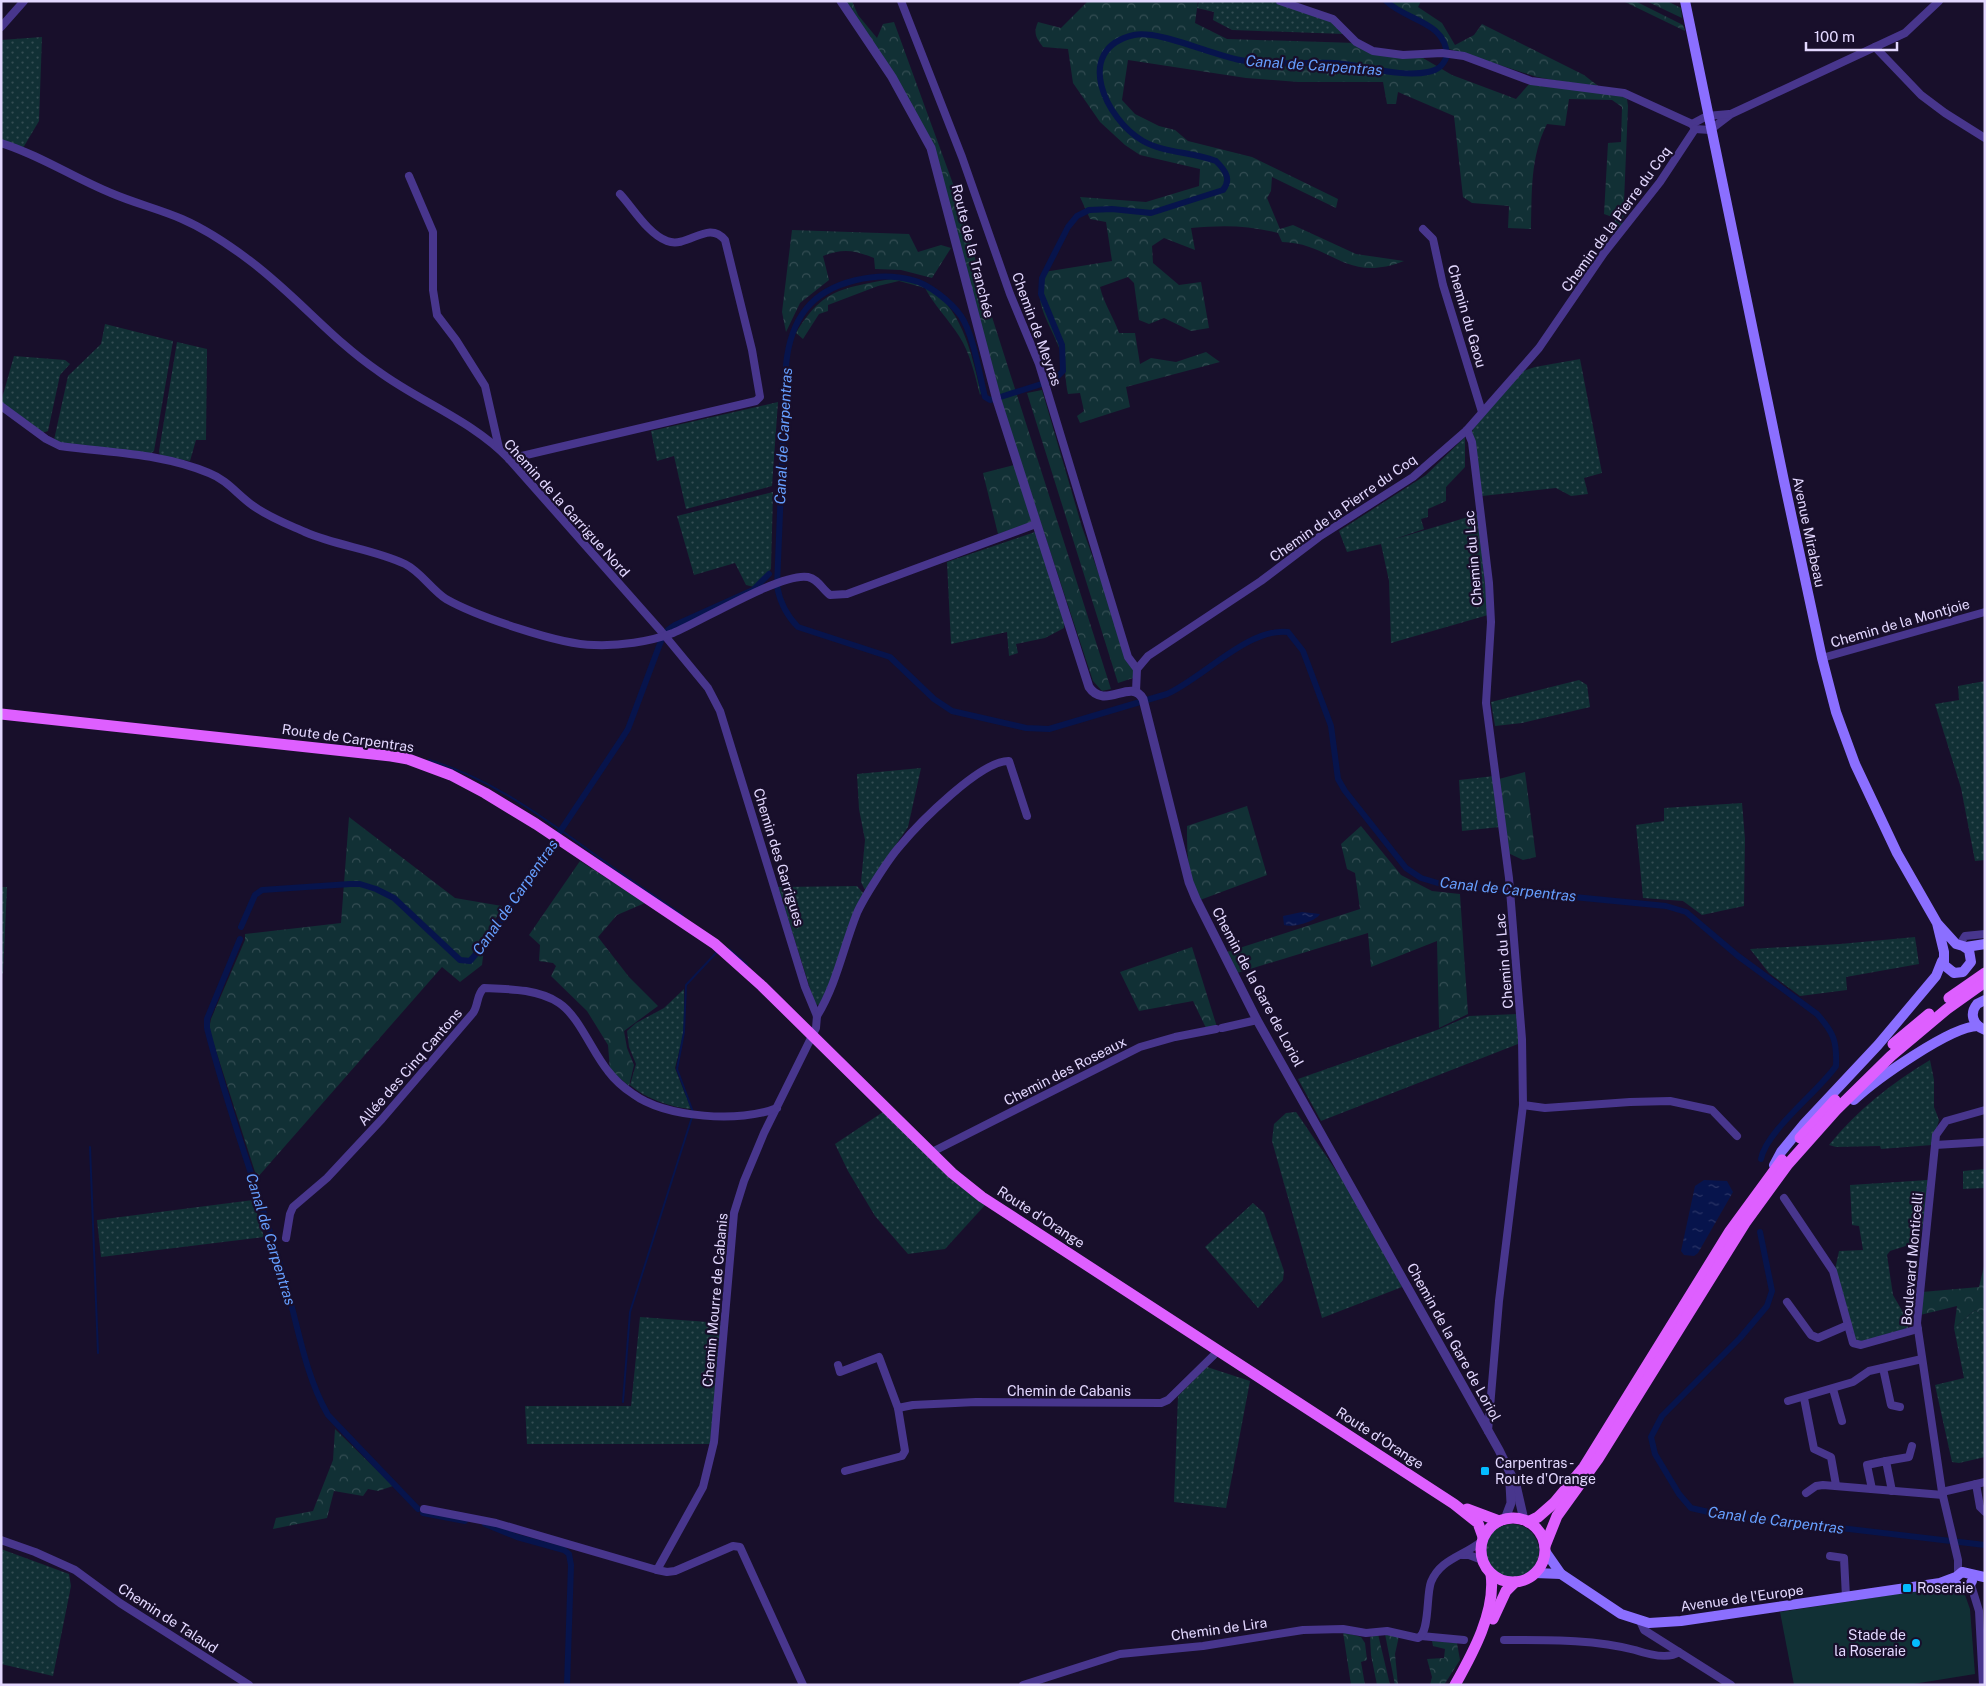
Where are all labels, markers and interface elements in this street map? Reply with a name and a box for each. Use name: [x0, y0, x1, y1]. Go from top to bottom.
scale bar: [1806, 20, 1897, 52]
text: 100 m: [1814, 28, 1855, 45]
water label: Canal de Carpentras: [1245, 52, 1383, 78]
street label: Chemin de la Pierre du Coq: [1558, 143, 1674, 295]
street label: Route de la Tranchée: [949, 183, 997, 319]
street label: Chemin du Gaou: [1445, 263, 1489, 369]
street label: Chemin de Meyras: [1009, 270, 1065, 388]
water label: Canal de Carpentras: [771, 367, 795, 505]
street label: Chemin de la Garrigue Nord: [501, 436, 633, 580]
street label: Chemin de la Pierre du Coq: [1267, 451, 1419, 565]
street label: Avenue Mirabeau: [1789, 475, 1829, 589]
street label: Chemin du Lac: [1461, 510, 1485, 606]
street label: Chemin de la Montjoie: [1829, 595, 1971, 651]
street label: Route de Carpentras: [281, 721, 415, 755]
street label: Chemin des Garrigues: [750, 786, 808, 928]
water label: Canal de Carpentras: [469, 836, 561, 958]
water label: Canal de Carpentras: [1439, 873, 1577, 905]
street label: Chemin de la Gare de Loriol: [1209, 905, 1307, 1069]
street label: Chemin du Lac: [1492, 913, 1516, 1009]
street label: Allée des Cinq Cantons: [355, 1005, 465, 1129]
street label: Chemin des Roseaux: [1001, 1033, 1129, 1109]
water label: Canal de Carpentras: [243, 1171, 299, 1307]
street label: Route d'Orange: [994, 1183, 1088, 1251]
street label: Boulevard Monticelli: [1898, 1192, 1926, 1326]
street label: Chemin Mourre de Cabanis: [699, 1212, 731, 1388]
street label: Chemin de la Gare de Loriol: [1404, 1260, 1504, 1424]
street label: Chemin de Cabanis: [1007, 1383, 1131, 1399]
street label: Route d'Orange: [1333, 1404, 1427, 1472]
place label: Carpentras - Route d'Orange: [1495, 1455, 1596, 1487]
marker: Carpentras - Route d'Orange: [1479, 1465, 1491, 1477]
water label: Canal de Carpentras: [1707, 1503, 1845, 1537]
street label: Chemin de Talaud: [115, 1580, 221, 1656]
place label: Roseraie: [1917, 1580, 1974, 1596]
street label: Avenue de l'Europe: [1679, 1581, 1805, 1615]
marker: Roseraie: [1901, 1582, 1913, 1594]
street label: Chemin de Lira: [1170, 1614, 1268, 1644]
place label: Stade de la Roseraie: [1834, 1627, 1906, 1659]
marker: Stade de la Roseraie: [1910, 1637, 1922, 1649]

